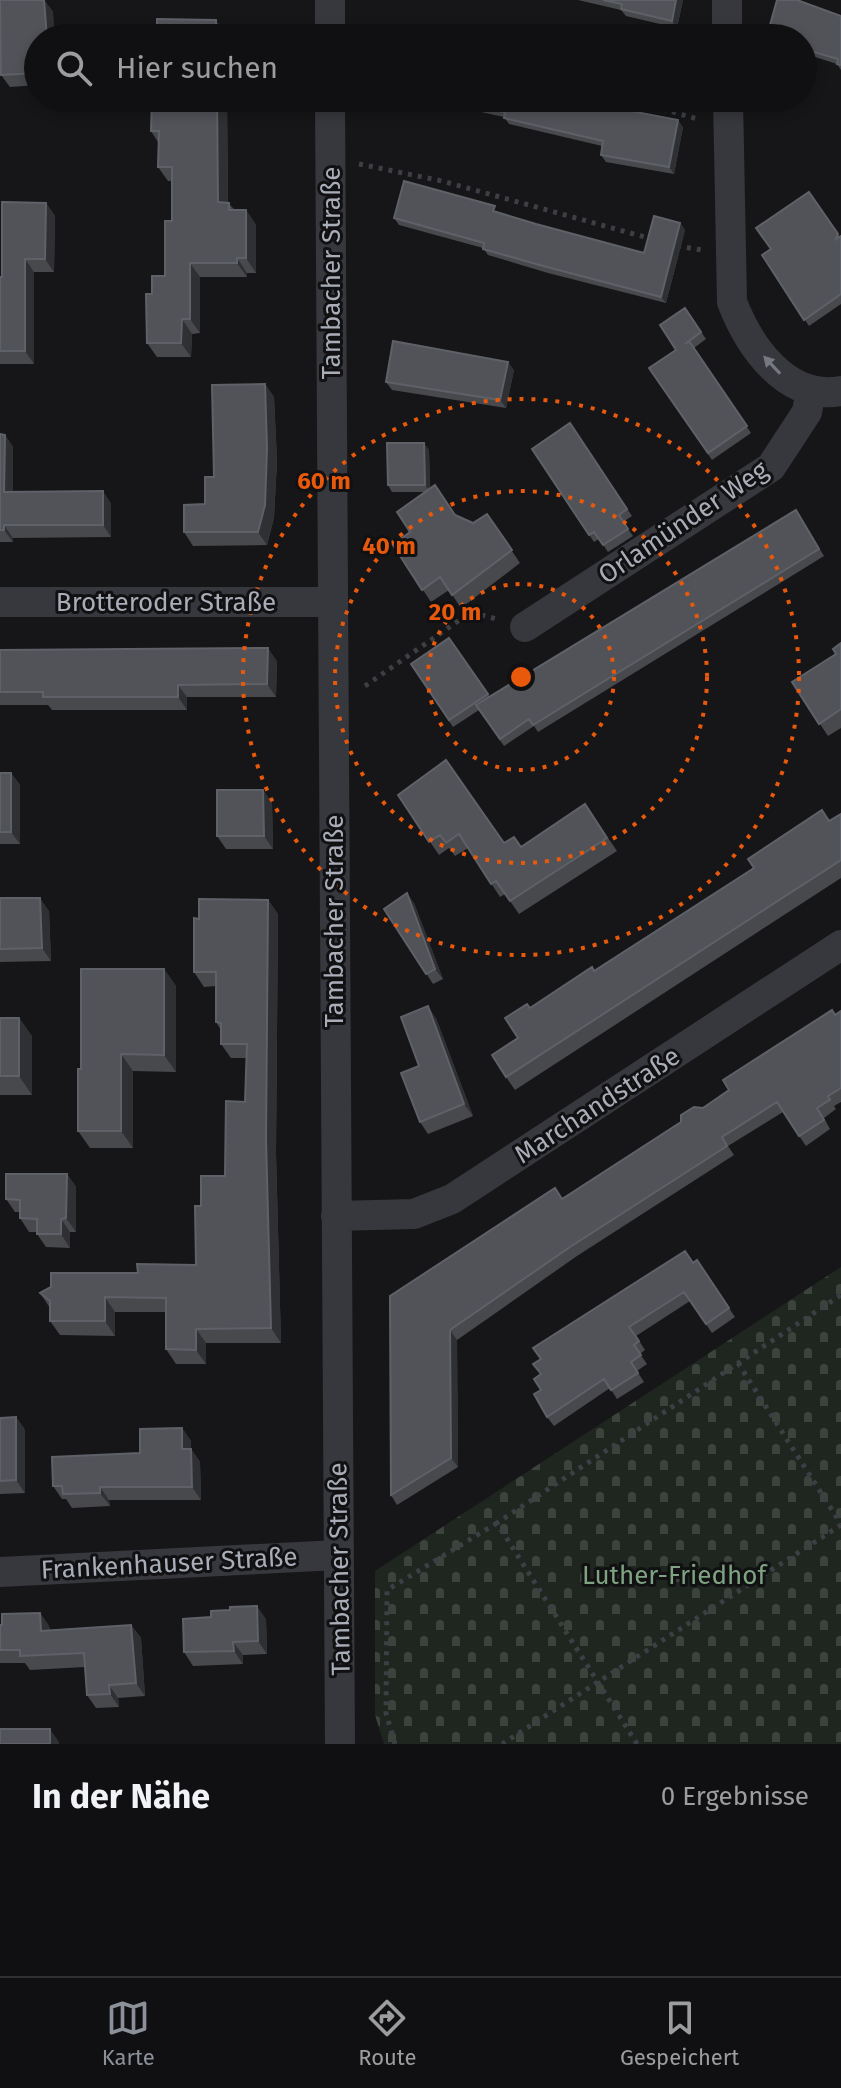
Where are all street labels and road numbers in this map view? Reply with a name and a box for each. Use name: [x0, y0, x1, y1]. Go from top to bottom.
street label: Tambacher Straße: [316, 166, 347, 380]
street label: Orlamünder Weg: [593, 454, 774, 591]
street label: Brotteroder Straße: [56, 587, 276, 618]
street label: Tambacher Straße: [319, 814, 350, 1028]
street label: Marchandstraße: [509, 1041, 686, 1170]
street label: Tambacher Straße: [322, 1462, 357, 1676]
street label: Frankenhauser Straße: [40, 1541, 298, 1586]

